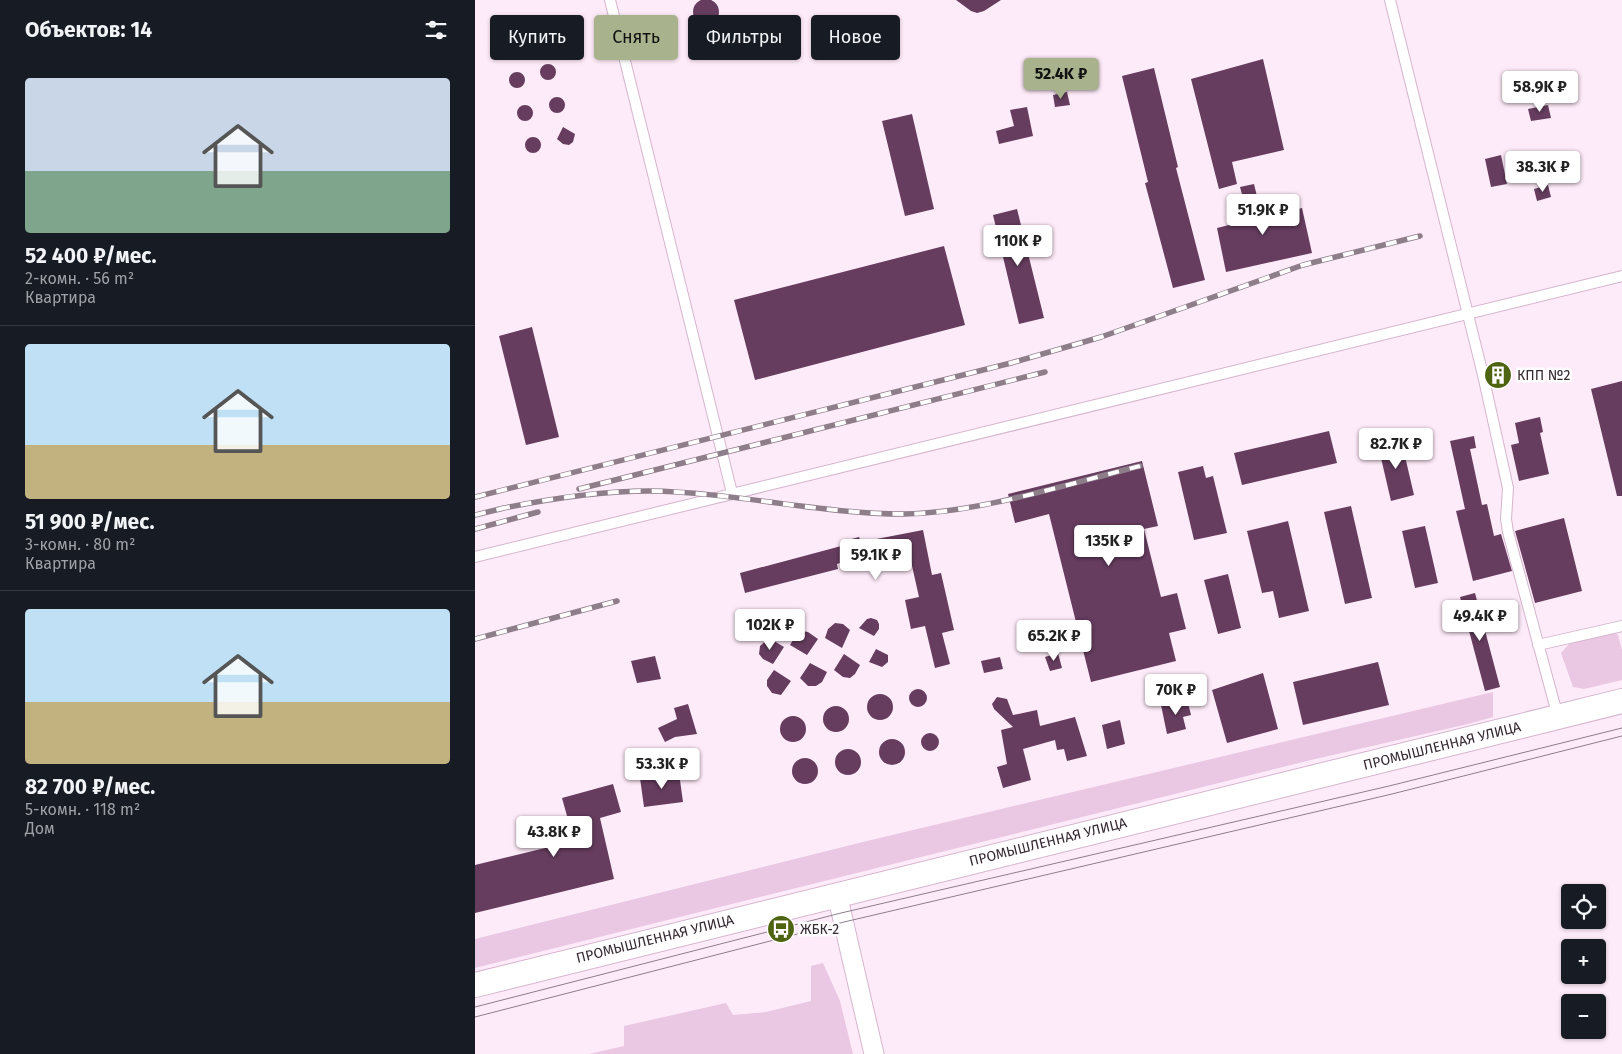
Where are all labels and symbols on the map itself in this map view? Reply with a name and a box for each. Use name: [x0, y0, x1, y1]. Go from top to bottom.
pin: 52.4K ₽: [1015, 58, 1107, 100]
pin: 58.9K ₽: [1494, 70, 1586, 113]
pin: 38.3K ₽: [1497, 150, 1589, 193]
pin: 51.9K ₽: [1217, 194, 1309, 236]
pin: 110K ₽: [977, 224, 1059, 267]
building icon: КПП №2: [1483, 360, 1513, 390]
place label: КПП №2: [1517, 367, 1571, 384]
pin: 82.7K ₽: [1350, 428, 1442, 470]
pin: 135K ₽: [1068, 524, 1150, 567]
pin: 59.1K ₽: [830, 538, 922, 581]
pin: 49.4K ₽: [1434, 600, 1526, 642]
pin: 102K ₽: [729, 608, 811, 651]
pin: 65.2K ₽: [1008, 620, 1100, 662]
pin: 70K ₽: [1141, 674, 1211, 716]
street label: ПРОМЫШЛЕННАЯ УЛИЦА: [1361, 718, 1523, 774]
pin: 53.3K ₽: [616, 748, 708, 790]
street label: ПРОМЫШЛЕННАЯ УЛИЦА: [967, 814, 1129, 870]
pin: 43.8K ₽: [508, 816, 600, 858]
street label: ПРОМЫШЛЕННАЯ УЛИЦА: [574, 911, 736, 967]
bus stop icon: ЖБК-2: [766, 914, 796, 944]
place label: ЖБК-2: [800, 921, 839, 938]

